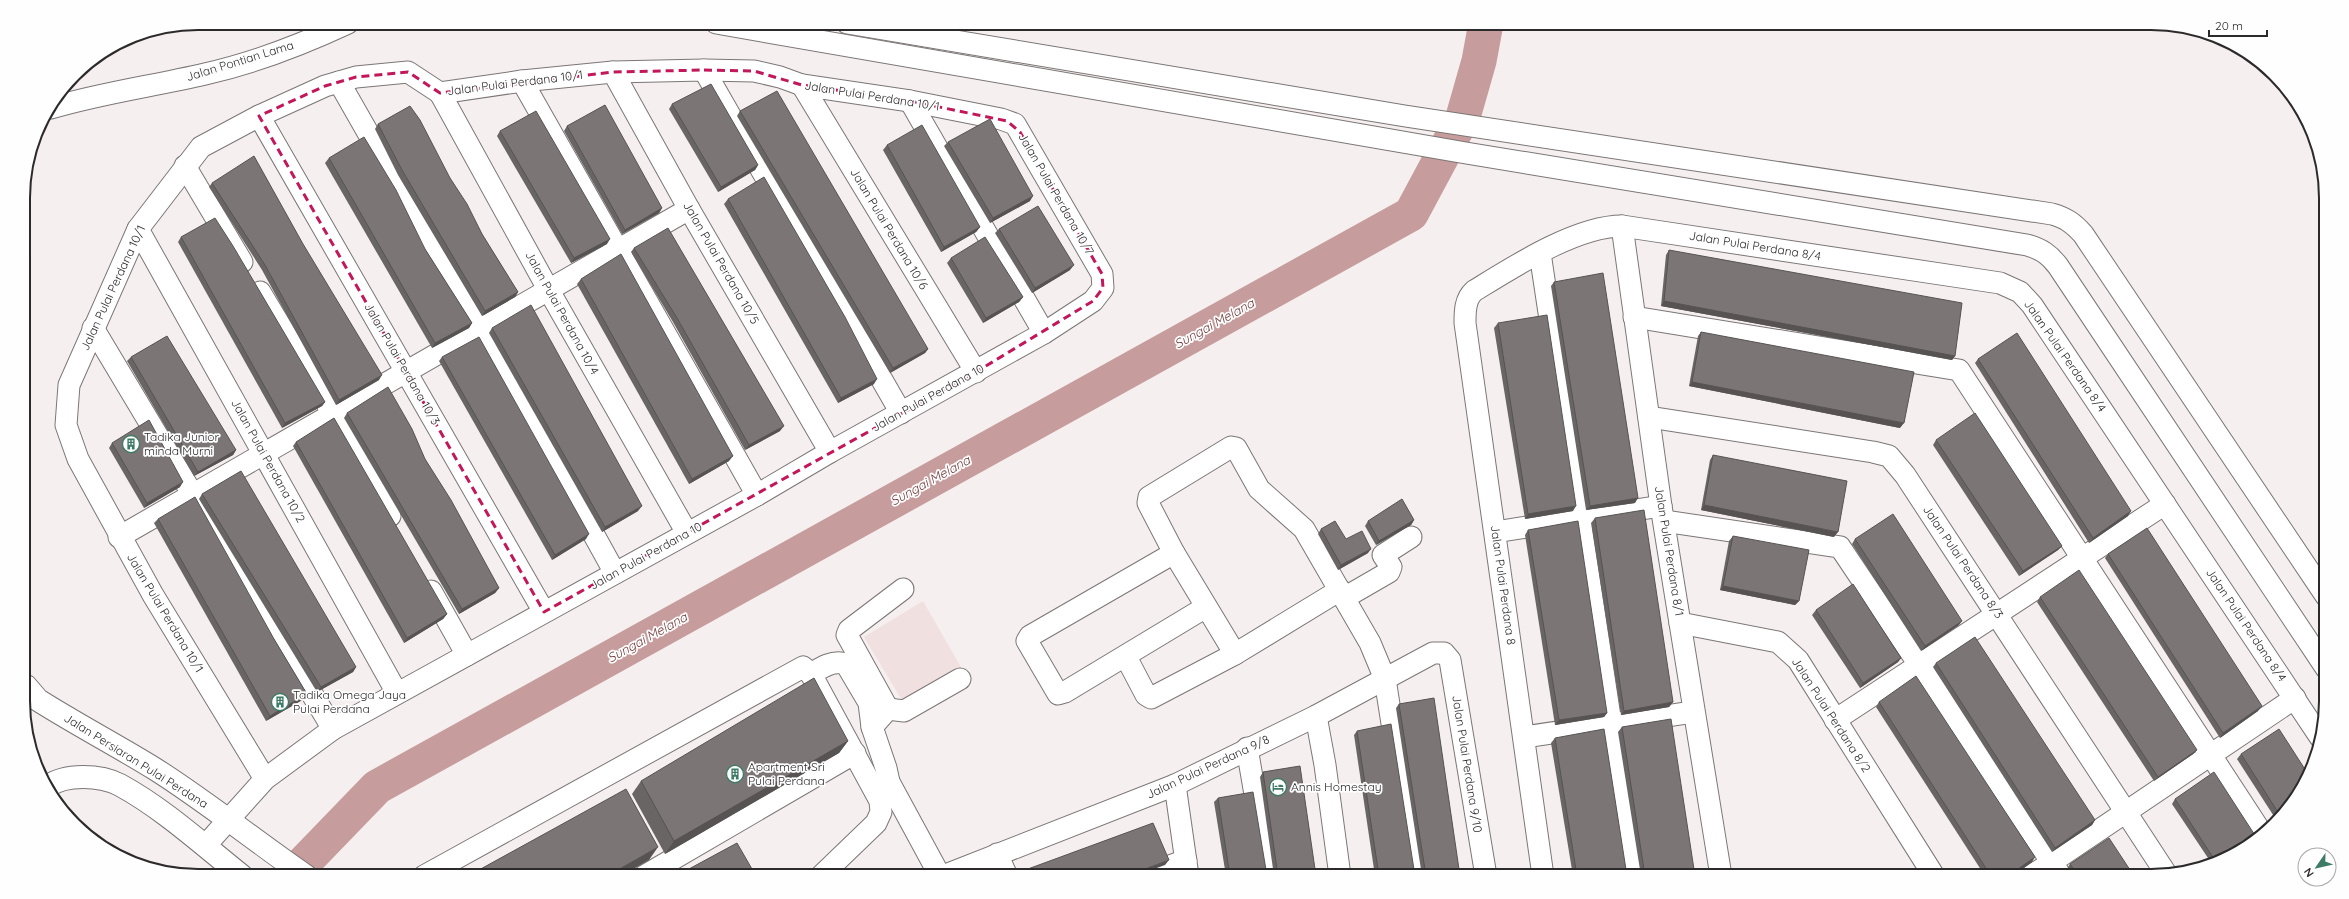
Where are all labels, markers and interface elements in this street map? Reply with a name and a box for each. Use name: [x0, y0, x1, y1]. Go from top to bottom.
scale bar: [2209, 12, 2267, 38]
text: 20 m: [2215, 18, 2243, 33]
street label: Jalan Pontian Lama: [184, 37, 295, 84]
street label: Jalan Pulai Perdana 10/1: [446, 67, 584, 98]
street label: Jalan Pulai Perdana 10/1: [803, 77, 941, 114]
street label: Jalan Pulai Perdana 10/7: [1015, 130, 1098, 257]
street label: Jalan Pulai Perdana 10/6: [847, 165, 932, 292]
street label: Jalan Pulai Perdana 10/5: [680, 199, 763, 327]
street label: Jalan Pulai Perdana 10/1: [77, 223, 148, 353]
street label: Jalan Pulai Perdana 8/4: [1688, 228, 1822, 263]
street label: Jalan Pulai Perdana 10/4: [522, 249, 603, 377]
water label: Sungai Melana: [1171, 294, 1258, 352]
street label: Jalan Pulai Perdana 8/4: [2021, 297, 2110, 415]
street label: Jalan Pulai Perdana 10/3: [361, 300, 444, 427]
street label: Jalan Pulai Perdana 10: [869, 360, 986, 435]
street label: Jalan Pulai Perdana 10/2: [228, 396, 309, 525]
place label: Tadika Junior minda Murni: [144, 429, 220, 458]
building icon: Tadika Junior minda Murni: [121, 434, 141, 454]
water label: Sungai Melana: [887, 451, 974, 509]
street label: Jalan Pulai Perdana 8/1: [1652, 485, 1687, 617]
street label: Jalan Pulai Perdana 8/3: [1920, 502, 2007, 621]
street label: Jalan Pulai Perdana 10: [587, 518, 704, 593]
street label: Jalan Pulai Perdana 8: [1488, 524, 1519, 646]
street label: Jalan Pulai Perdana 10/1: [124, 550, 207, 675]
street label: Jalan Pulai Perdana 8/4: [2203, 565, 2290, 684]
water label: Sungai Melana: [604, 608, 691, 666]
street label: Jalan Pulai Perdana 8/2: [1789, 655, 1874, 775]
place label: Tadika Omega Jaya Pulai Perdana: [293, 687, 406, 716]
building icon: Tadika Omega Jaya Pulai Perdana: [270, 692, 290, 712]
street label: Jalan Pulai Perdana 9/10: [1449, 694, 1486, 834]
street label: Jalan Persiaran Pulai Perdana: [61, 710, 211, 811]
street label: Jalan Pulai Perdana 9/8: [1144, 731, 1272, 802]
place label: Apartment Sri Pulai Perdana: [748, 759, 825, 788]
building icon: Apartment Sri Pulai Perdana: [725, 764, 745, 784]
hotel icon: Annis Homestay: [1268, 777, 1288, 797]
place label: Annis Homestay: [1291, 779, 1382, 794]
north arrow: [2297, 847, 2337, 887]
text: N: [2301, 865, 2317, 880]

